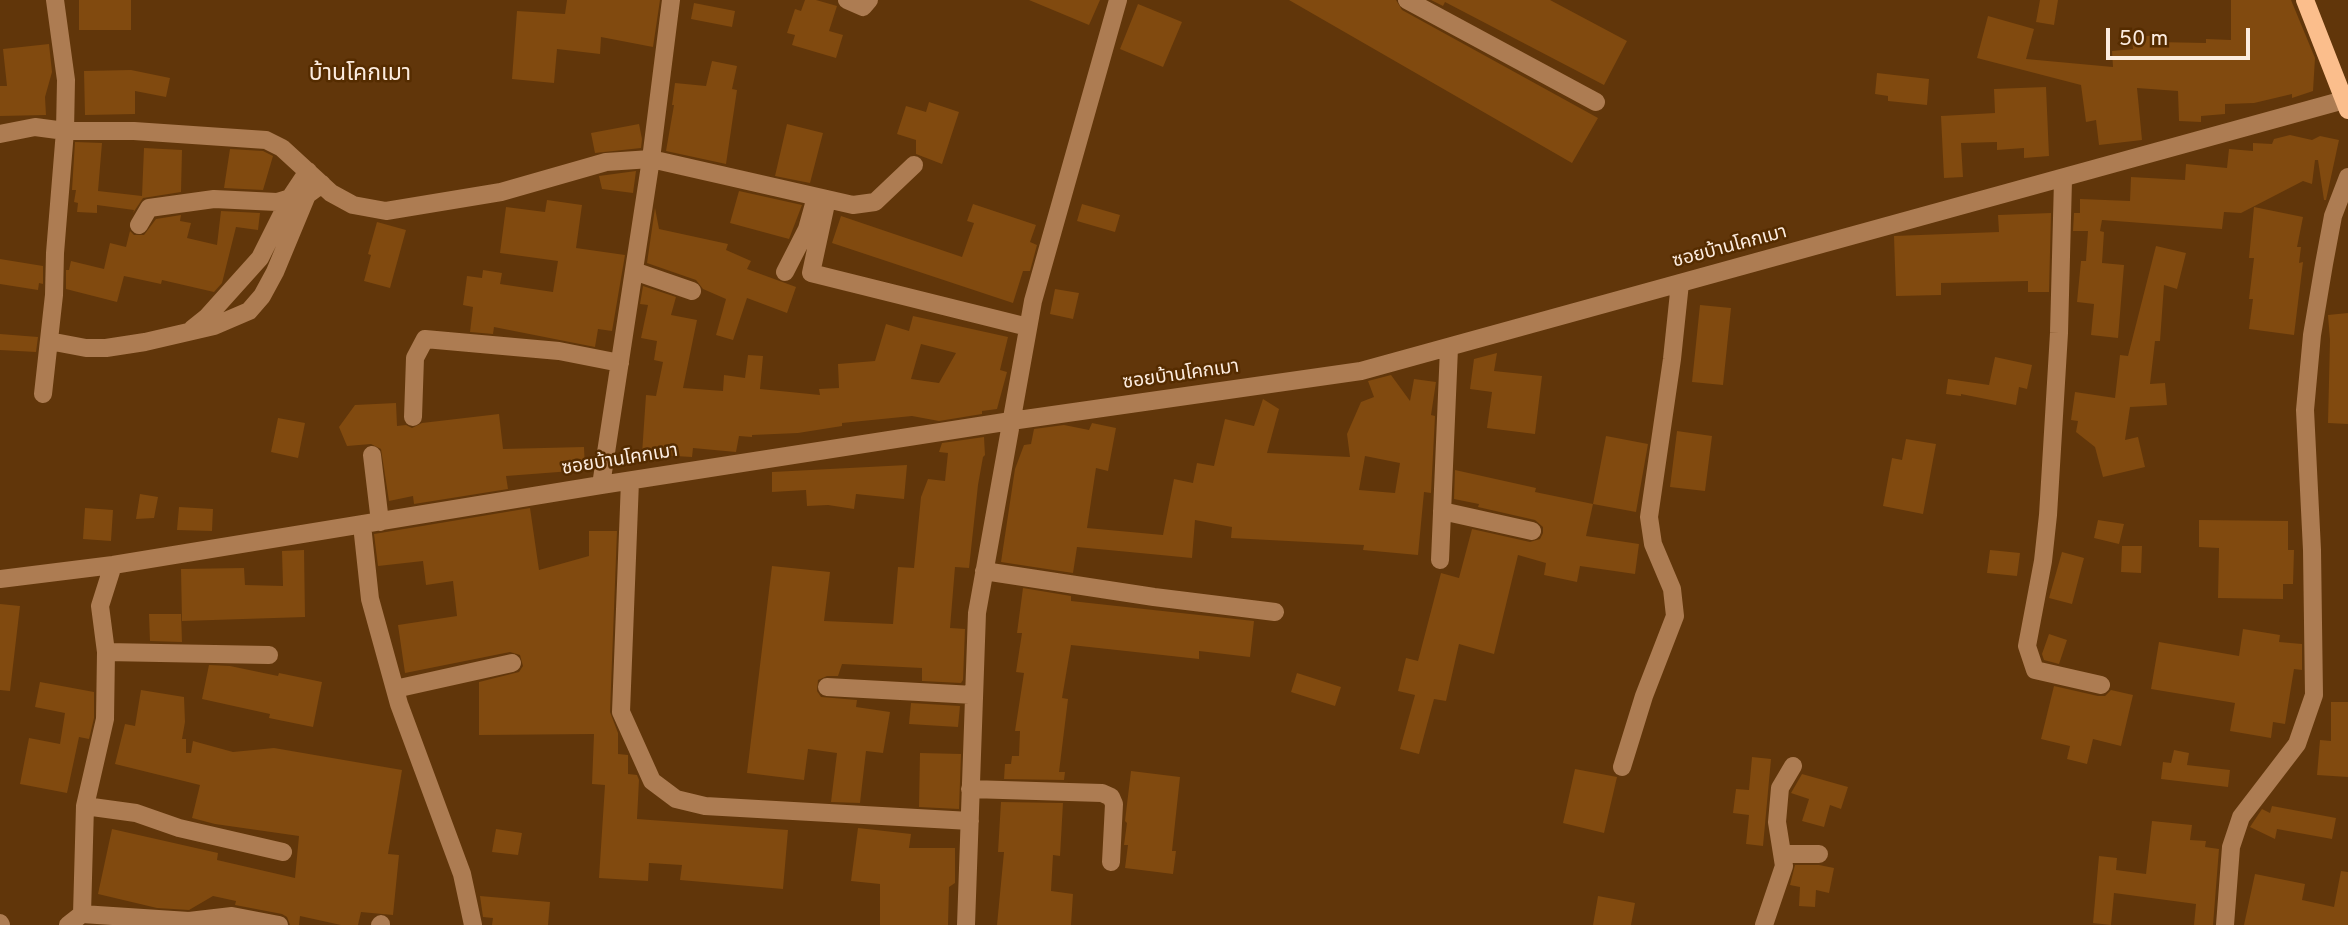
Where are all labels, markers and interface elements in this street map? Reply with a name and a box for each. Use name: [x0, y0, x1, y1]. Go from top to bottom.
scale bar: [2110, 14, 2254, 58]
text: 50 m: [2119, 26, 2168, 53]
district label: บ้านโคกเมา: [309, 61, 411, 89]
street label: ซอยบ้านโคกเมา: [1670, 222, 1790, 274]
street label: ซอยบ้านโคกเมา: [1121, 357, 1241, 395]
street label: ซอยบ้านโคกเมา: [560, 441, 680, 481]

